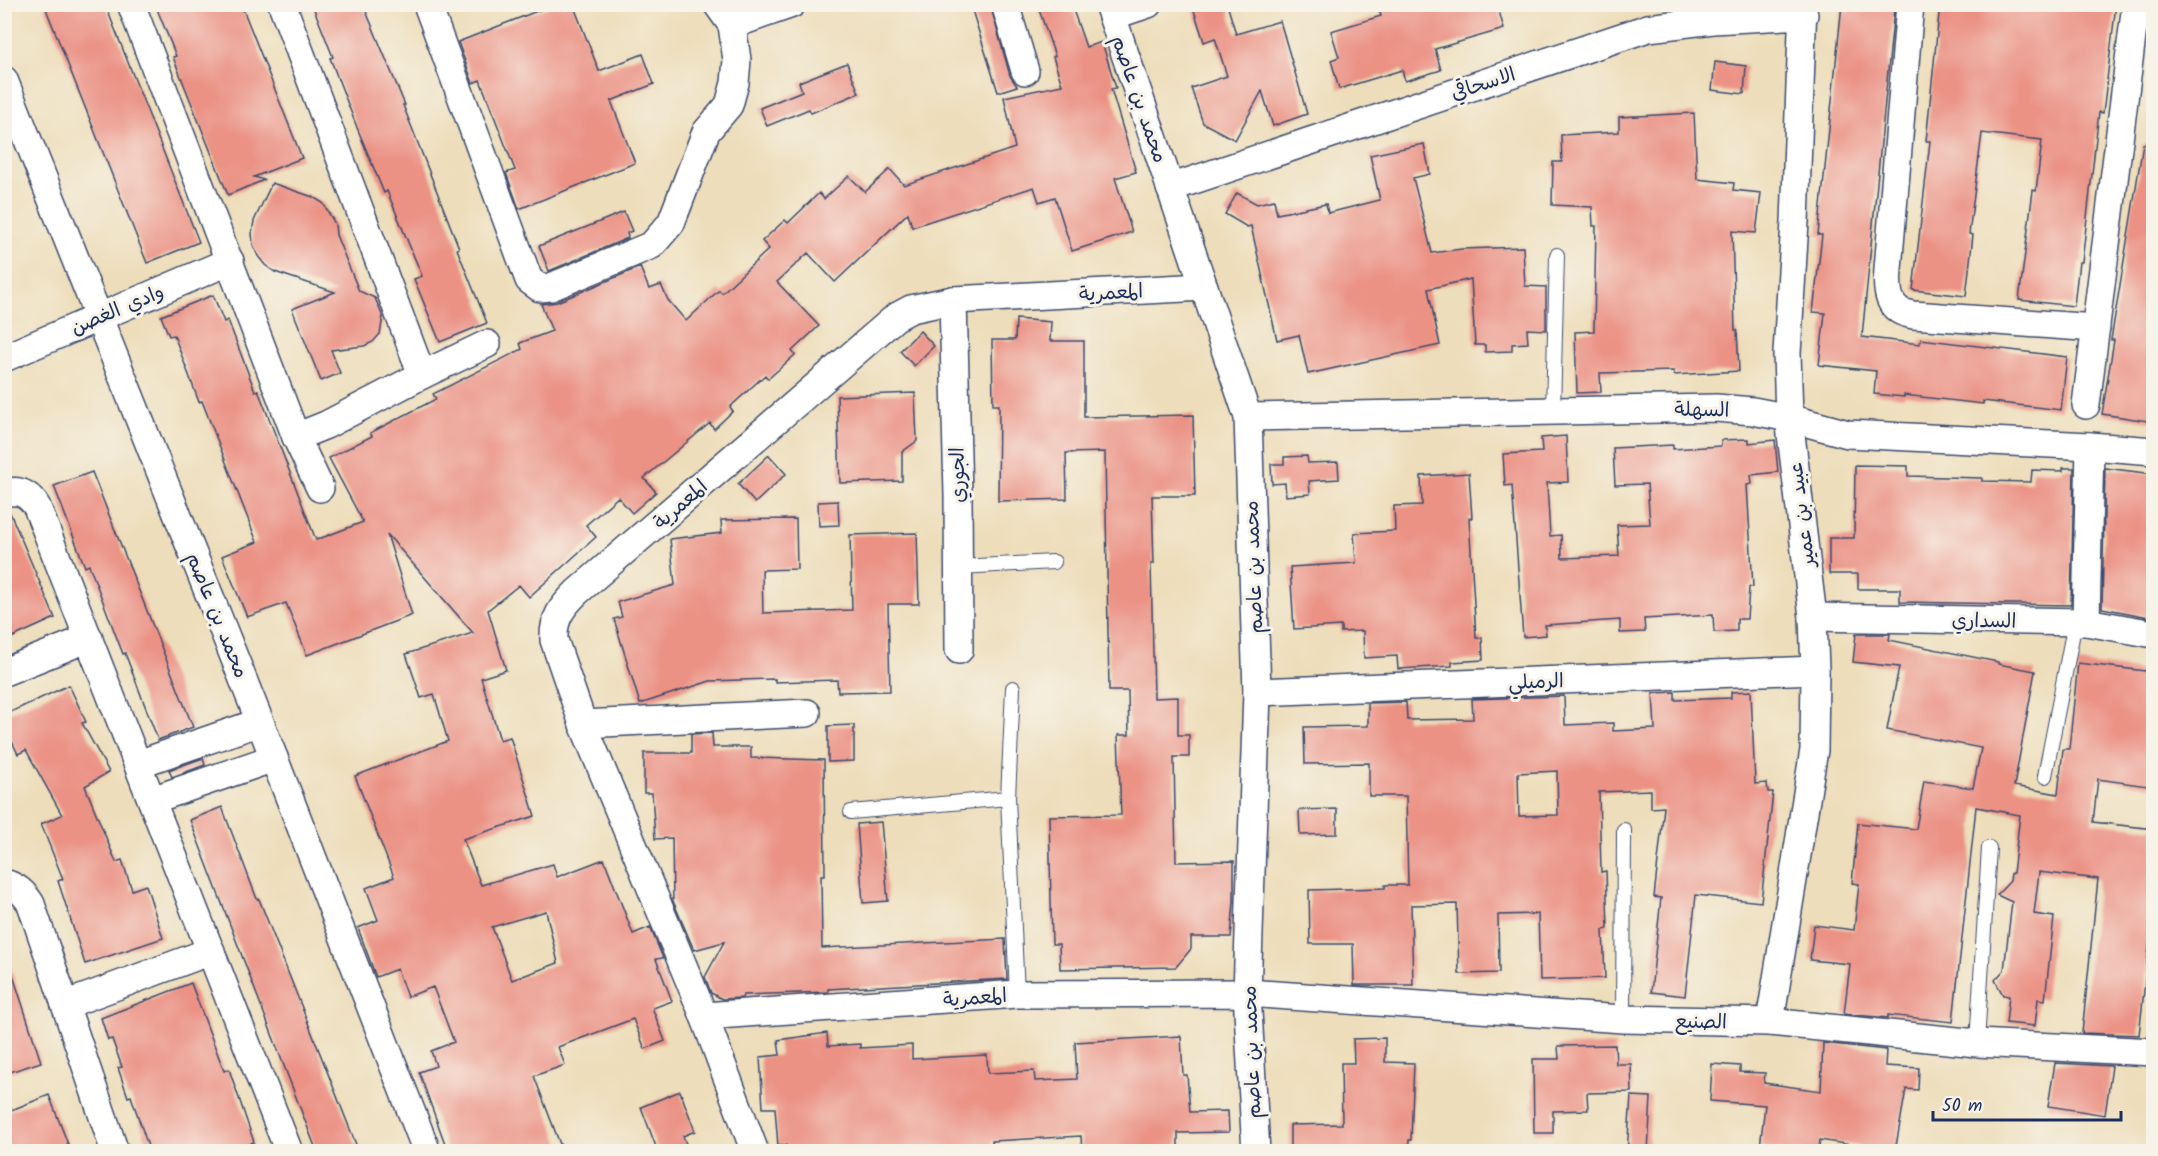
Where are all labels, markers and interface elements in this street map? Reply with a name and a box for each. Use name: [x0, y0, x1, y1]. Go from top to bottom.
street label: محمد بن عاصم: [1101, 31, 1175, 168]
street label: الاسحاقي: [1447, 59, 1520, 110]
street label: المعمرية: [1078, 276, 1144, 312]
street label: وادي الغصن: [66, 277, 170, 345]
street label: السهلة: [1674, 395, 1730, 427]
street label: الجوري: [943, 447, 975, 503]
street label: عبيد بن عمير: [1781, 460, 1826, 571]
street label: المعمرية: [647, 472, 716, 539]
street label: محمد بن عاصم: [1237, 500, 1273, 634]
street label: محمد بن عاصم: [176, 548, 256, 683]
street label: السداري: [1951, 605, 2017, 639]
street label: الرميلي: [1508, 666, 1564, 700]
street label: المعمرية: [942, 981, 1008, 1017]
street label: محمد بن عاصم: [1235, 985, 1271, 1119]
street label: الصنيع: [1675, 1007, 1727, 1039]
scale bar: [1933, 1084, 2120, 1122]
text: 50 m: [1942, 1092, 1982, 1121]

